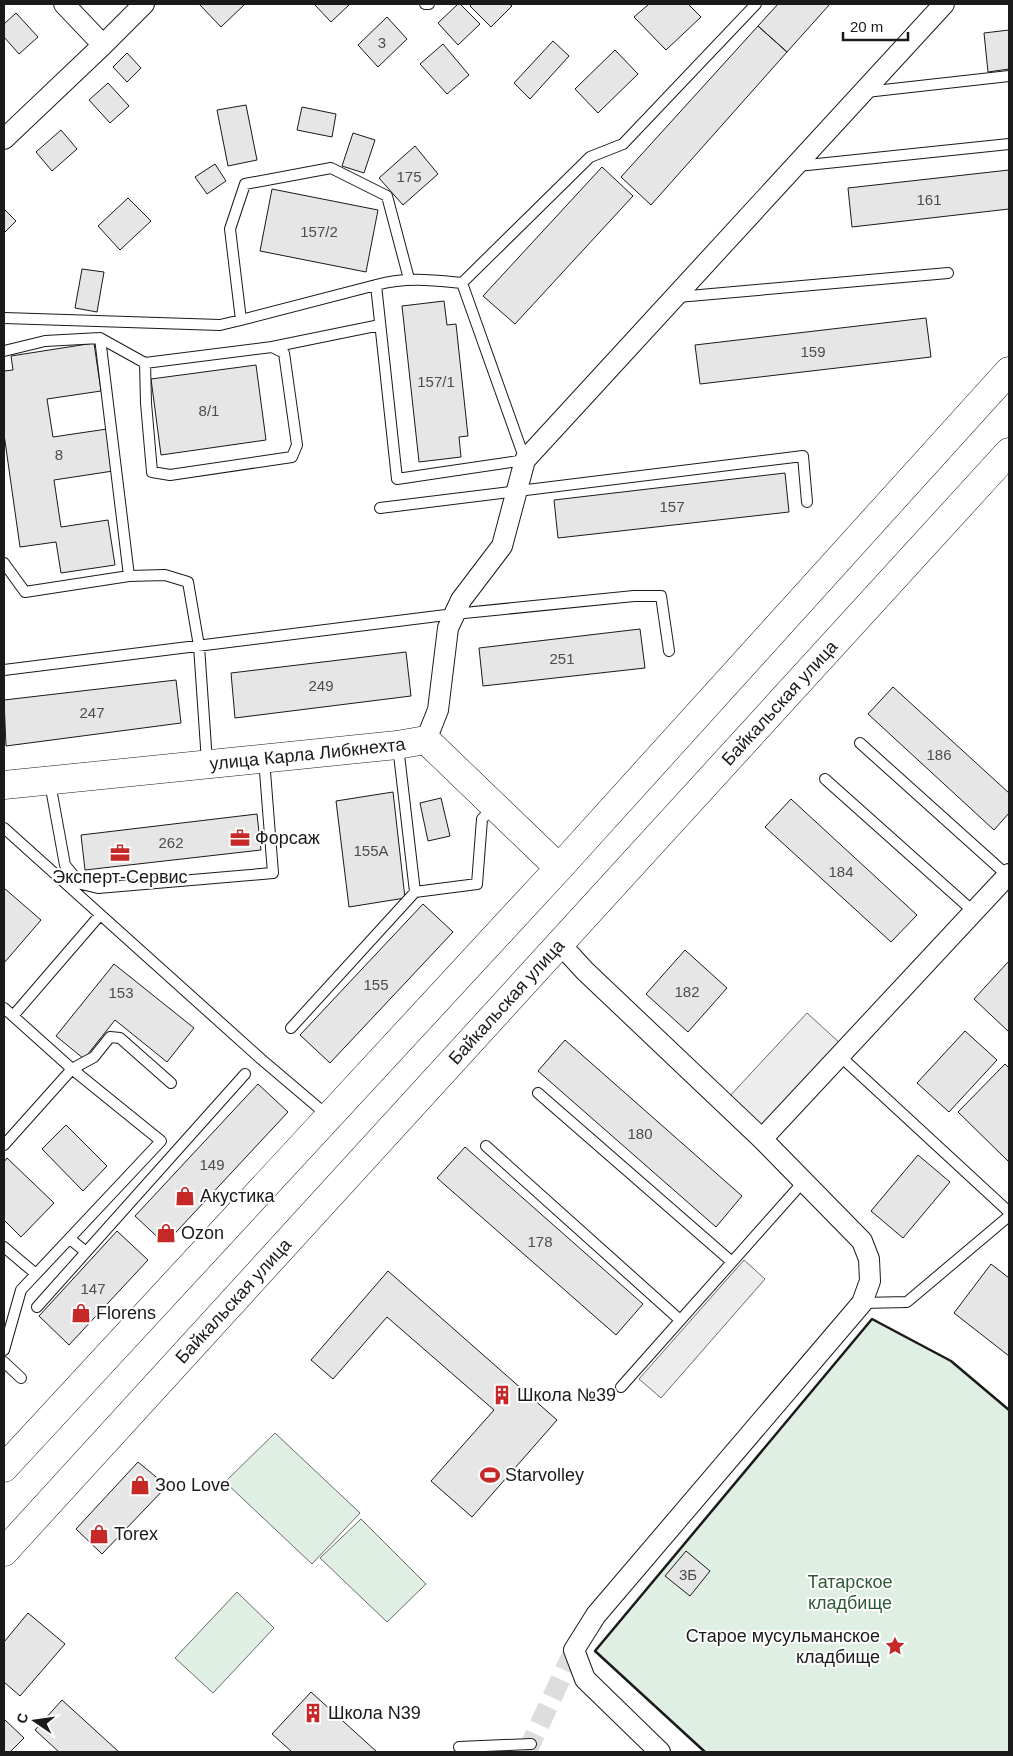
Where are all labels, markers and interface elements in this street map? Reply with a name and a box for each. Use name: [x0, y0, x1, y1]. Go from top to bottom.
scale bar: [843, 10, 908, 42]
text: 20 m: [850, 18, 883, 35]
house number: 3: [378, 34, 386, 51]
house number: 175: [396, 168, 422, 185]
house number: 161: [916, 191, 942, 208]
house number: 157/2: [300, 223, 338, 240]
house number: 159: [800, 343, 826, 360]
house number: 157/1: [417, 373, 455, 390]
house number: 8/1: [199, 402, 219, 419]
house number: 8: [55, 446, 63, 463]
house number: 157: [659, 498, 685, 515]
street label: Байкальская улица: [718, 636, 842, 769]
house number: 251: [549, 650, 575, 667]
house number: 249: [308, 677, 334, 694]
house number: 247: [79, 704, 105, 721]
street label: улица Карла Либкнехта: [209, 734, 408, 774]
house number: 186: [926, 746, 952, 763]
office icon: Форсаж: [229, 827, 251, 849]
place label: Форсаж: [255, 828, 320, 848]
house number: 262: [158, 834, 184, 851]
office icon: Эксперт-Сервис: [109, 842, 131, 864]
house number: 155А: [353, 842, 389, 859]
house number: 184: [828, 863, 854, 880]
place label: Эксперт-Сервис: [52, 867, 188, 887]
street label: Байкальская улица: [445, 935, 569, 1068]
house number: 155: [363, 976, 389, 993]
house number: 182: [674, 983, 700, 1000]
house number: 153: [108, 984, 134, 1001]
house number: 180: [627, 1125, 653, 1142]
house number: 149: [199, 1156, 225, 1173]
shop icon: Акустика: [174, 1185, 196, 1207]
place label: Акустика: [200, 1186, 275, 1206]
shop icon: Ozon: [155, 1222, 177, 1244]
place label: Ozon: [181, 1223, 224, 1243]
house number: 178: [527, 1233, 553, 1250]
street label: Байкальская улица: [171, 1234, 296, 1367]
house number: 147: [80, 1280, 106, 1297]
shop icon: Florens: [70, 1302, 92, 1324]
place label: Florens: [96, 1303, 156, 1323]
building icon: Школа №39: [491, 1384, 513, 1406]
place label: Школа №39: [517, 1385, 616, 1405]
sports icon: Starvolley: [479, 1464, 501, 1486]
place label: Starvolley: [505, 1465, 584, 1485]
shop icon: Зоо Love: [129, 1474, 151, 1496]
place label: Зоо Love: [155, 1475, 230, 1495]
shop icon: Torex: [88, 1523, 110, 1545]
place label: Torex: [114, 1524, 158, 1544]
house number: 3Б: [679, 1566, 697, 1583]
park label: Татарское кладбище: [808, 1572, 892, 1613]
place label: Старое мусульманское кладбище: [686, 1626, 880, 1667]
place icon: Старое мусульманское кладбище: [884, 1635, 906, 1657]
north arrow: [10, 1696, 60, 1746]
building icon: Школа N39: [302, 1702, 324, 1724]
place label: Школа N39: [328, 1703, 421, 1723]
text: С: [13, 1711, 31, 1725]

